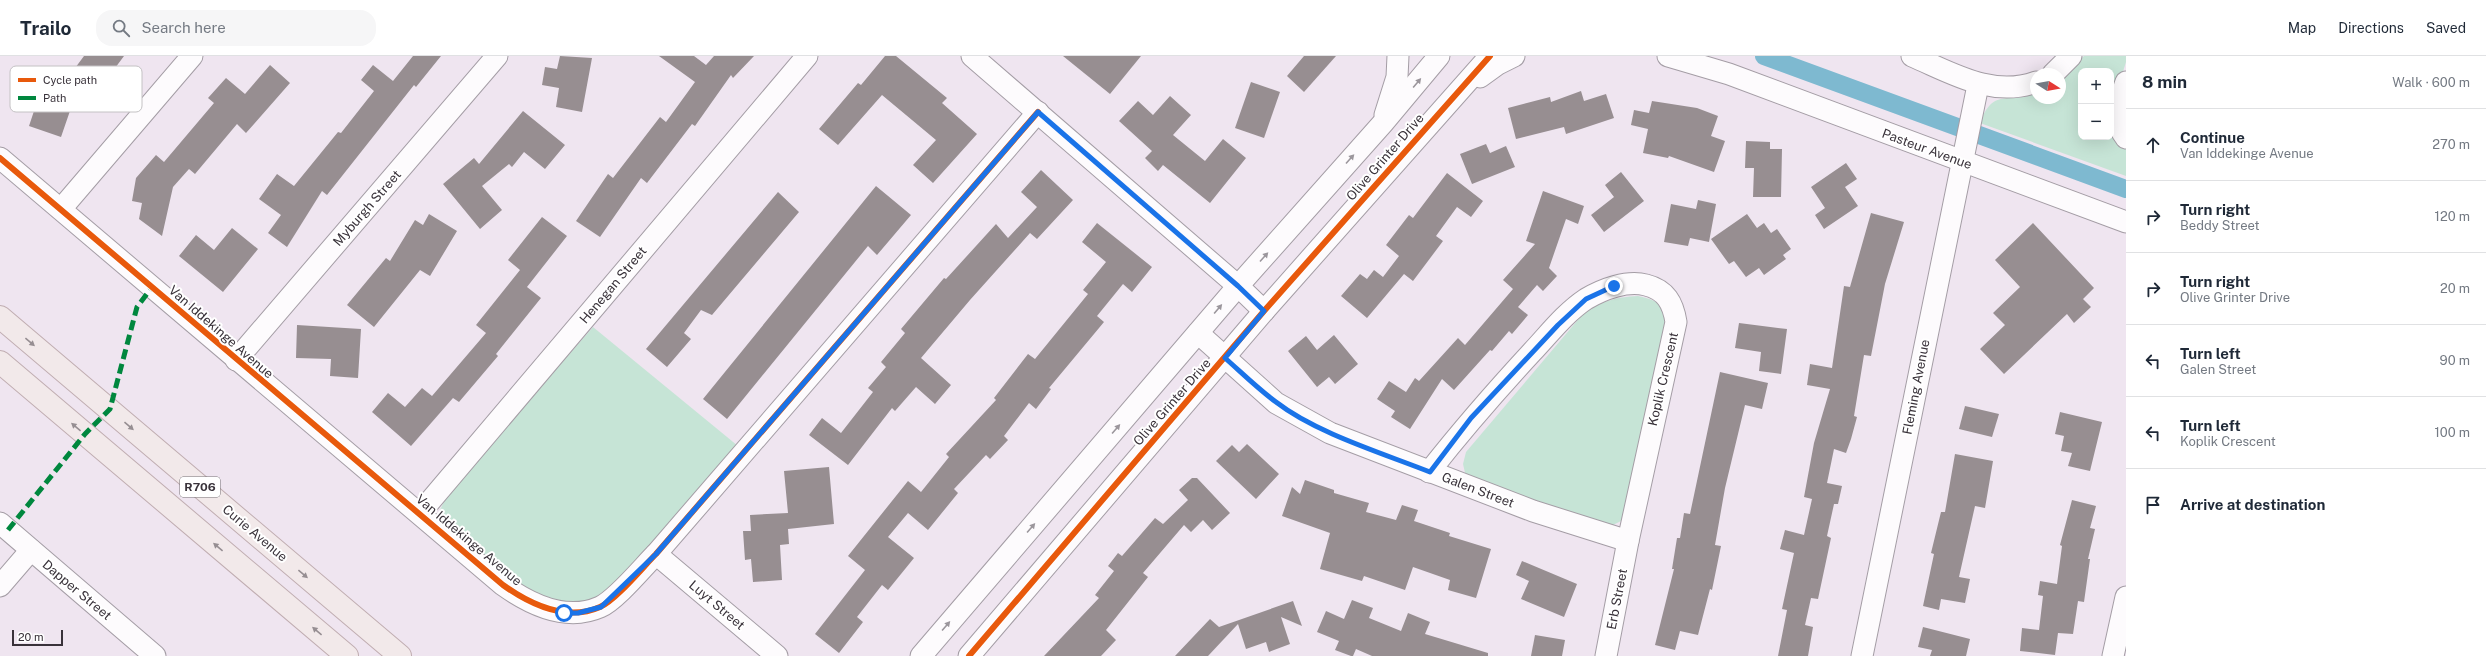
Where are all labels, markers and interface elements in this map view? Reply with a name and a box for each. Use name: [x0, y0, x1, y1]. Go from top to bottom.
search box: [96, 10, 376, 46]
text: Trailo: [20, 17, 72, 39]
icon: search: [110, 17, 132, 39]
text: Search here: [142, 19, 226, 36]
text: Map: [2288, 20, 2316, 36]
text: Directions: [2338, 20, 2404, 36]
text: Saved: [2426, 20, 2466, 36]
legend: [10, 66, 142, 112]
north arrow: [2030, 68, 2066, 104]
map controls: [2078, 68, 2114, 140]
button: +: [2078, 68, 2114, 104]
text: 8 min: [2142, 72, 2187, 92]
text: Cycle path: [43, 74, 97, 86]
text: Walk · 600 m: [2392, 75, 2470, 90]
one-way arrow: [1412, 77, 1421, 88]
text: Path: [43, 92, 66, 104]
button: −: [2078, 104, 2114, 140]
street label: Olive Grinter Drive: [1343, 111, 1427, 203]
street label: Pasteur Avenue: [1880, 126, 1974, 172]
text: Continue: [2180, 129, 2245, 146]
icon: ahead: [2142, 134, 2164, 156]
text: 270 m: [2432, 137, 2470, 152]
text: Van Iddekinge Avenue: [2180, 146, 2314, 161]
one-way arrow: [1346, 154, 1355, 165]
street label: Myburgh Street: [330, 167, 404, 249]
text: Turn right: [2180, 201, 2250, 218]
icon: right: [2142, 206, 2164, 228]
text: 120 m: [2435, 209, 2470, 224]
text: Beddy Street: [2180, 218, 2260, 233]
street label: Henegan Street: [576, 243, 650, 327]
one-way arrow: [1259, 251, 1268, 262]
text: Turn right: [2180, 273, 2250, 290]
route end: [1605, 277, 1623, 295]
icon: right: [2142, 278, 2164, 300]
text: 20 m: [2440, 281, 2470, 296]
street label: Van Iddekinge Avenue: [166, 283, 276, 381]
text: Olive Grinter Drive: [2180, 290, 2290, 305]
one-way arrow: [1213, 304, 1222, 315]
street label: Koplik Crescent: [1645, 331, 1681, 427]
one-way arrow: [24, 337, 35, 346]
street label: Fleming Avenue: [1899, 338, 1933, 436]
text: Turn left: [2180, 345, 2241, 362]
icon: left: [2142, 350, 2164, 372]
text: 90 m: [2440, 353, 2470, 368]
street label: Olive Grinter Drive: [1130, 356, 1214, 448]
text: Galen Street: [2180, 362, 2256, 377]
text: Turn left: [2180, 417, 2241, 434]
one-way arrow: [124, 421, 134, 430]
one-way arrow: [71, 422, 82, 431]
icon: left: [2142, 422, 2164, 444]
one-way arrow: [1111, 424, 1120, 434]
text: 100 m: [2434, 425, 2470, 440]
text: Koplik Crescent: [2180, 434, 2276, 449]
street label: Galen Street: [1440, 469, 1516, 511]
road number: R706: [180, 477, 220, 497]
street label: Van Iddekinge Avenue: [413, 491, 525, 589]
icon: arrive: [2142, 494, 2164, 516]
text: Arrive at destination: [2180, 496, 2325, 513]
street label: Curie Avenue: [220, 502, 290, 564]
one-way arrow: [1026, 523, 1035, 532]
one-way arrow: [213, 542, 223, 551]
street label: Dapper Street: [40, 557, 114, 623]
street label: Erb Street: [1604, 567, 1630, 631]
one-way arrow: [297, 569, 308, 578]
street label: Luyt Street: [686, 577, 748, 633]
route start: [555, 604, 573, 622]
one-way arrow: [942, 621, 951, 632]
one-way arrow: [312, 626, 323, 635]
scale bar: [12, 628, 63, 647]
text: 20 m: [18, 631, 43, 643]

